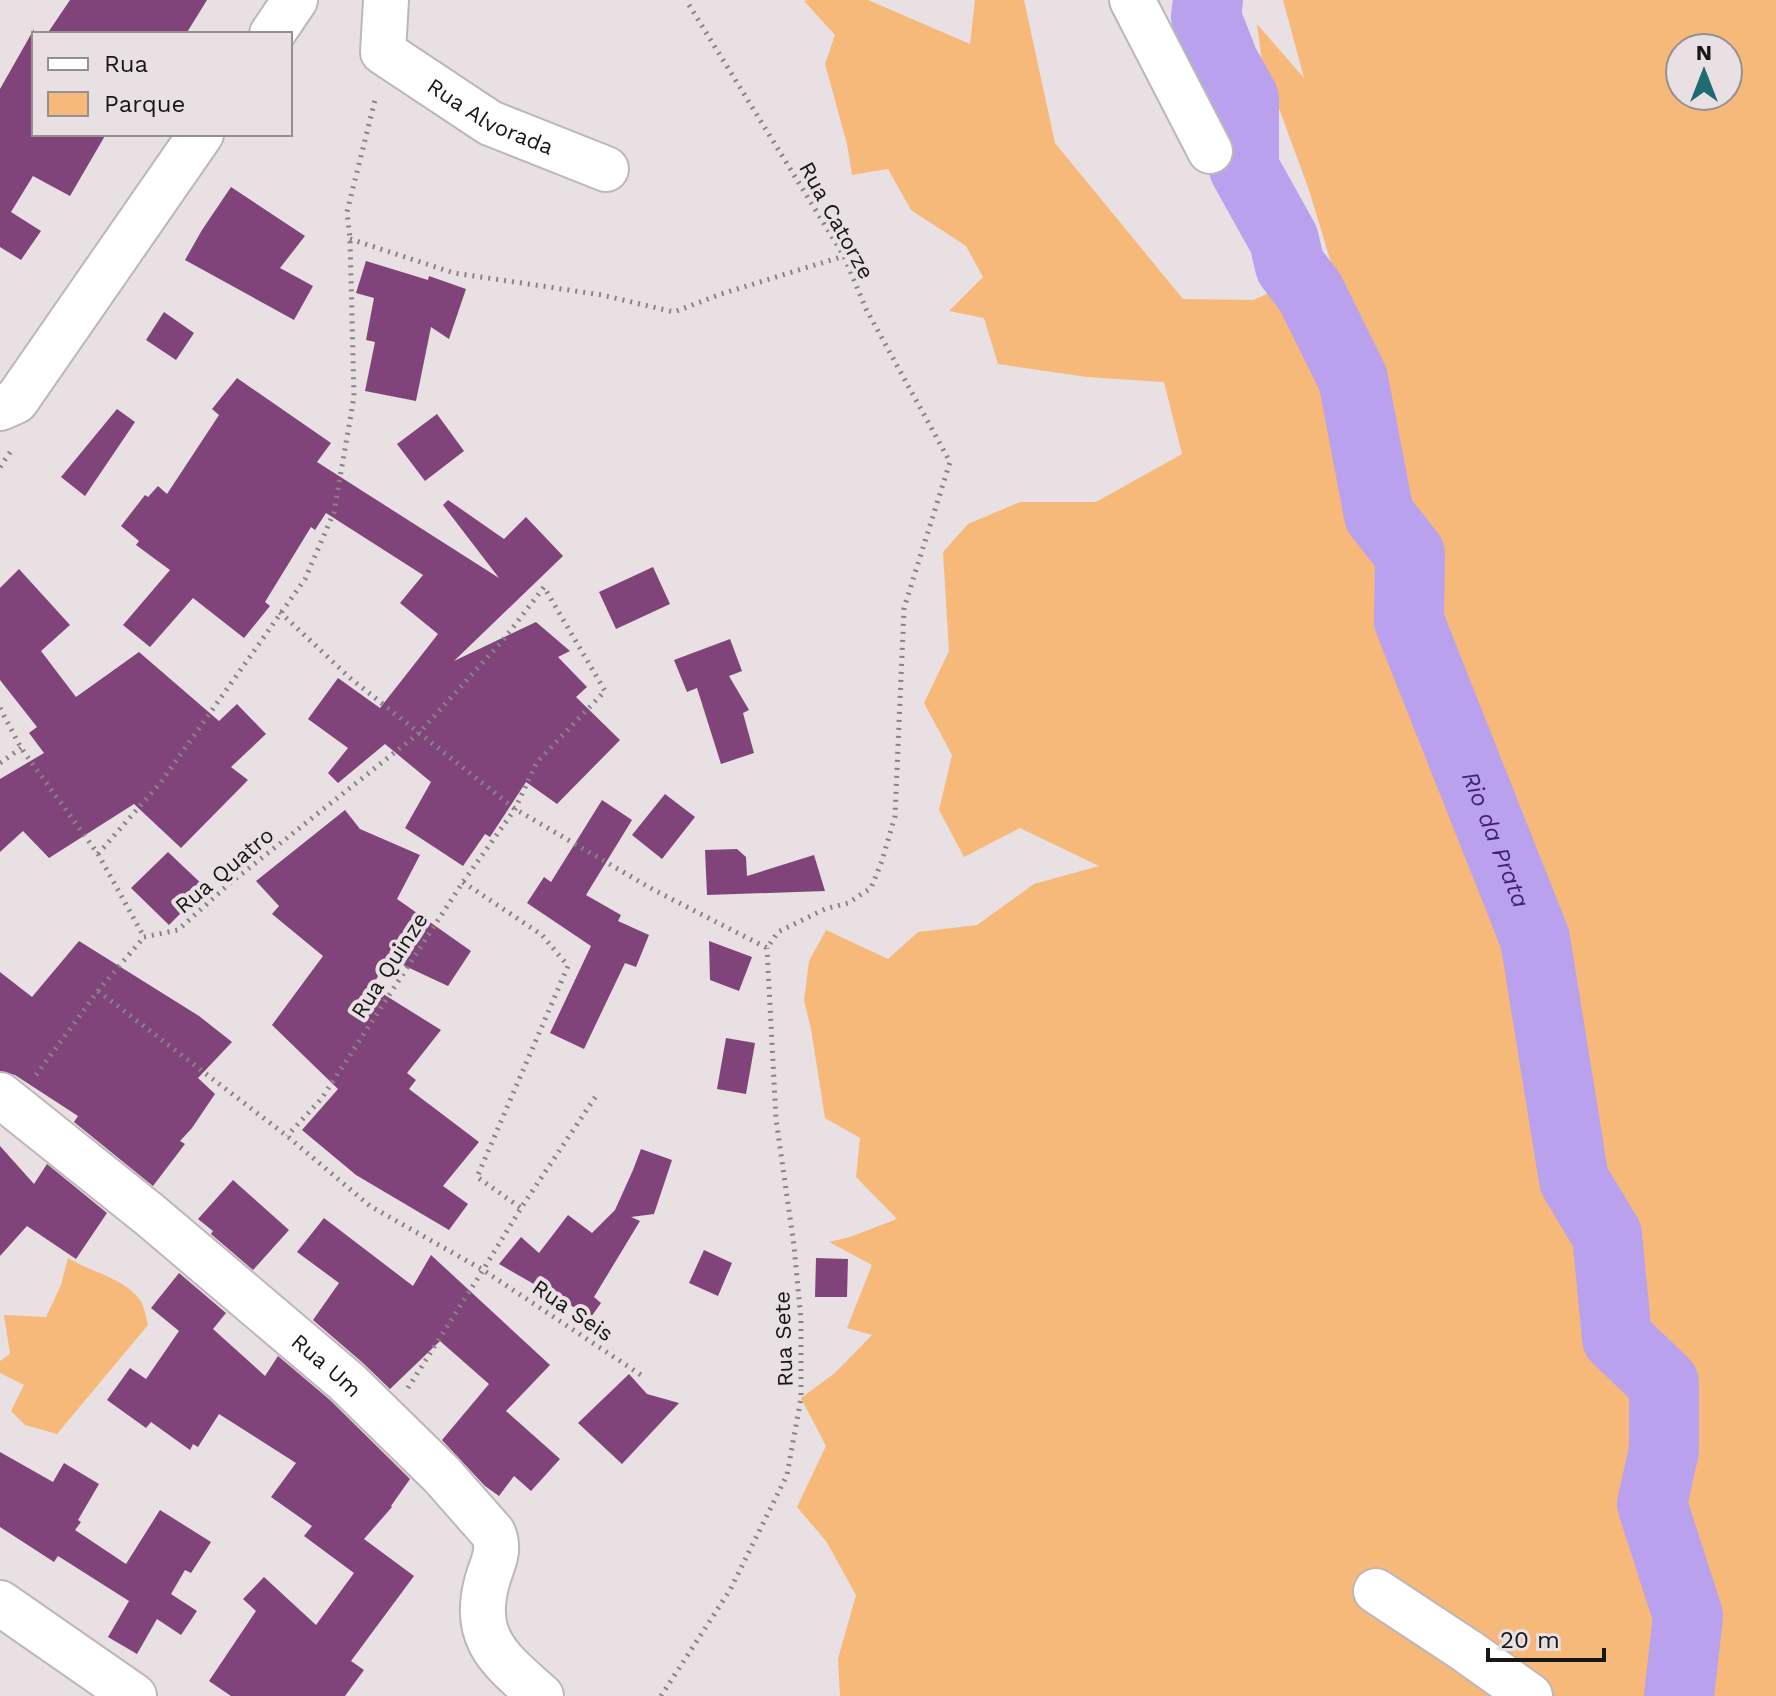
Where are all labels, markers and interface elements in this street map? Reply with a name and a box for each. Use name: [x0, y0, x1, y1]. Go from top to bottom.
legend: [32, 32, 292, 136]
north arrow: [1664, 32, 1744, 112]
text: N: [1696, 40, 1712, 65]
text: Rua: [104, 50, 148, 78]
street label: Rua Alvorada: [423, 73, 557, 160]
text: Parque: [104, 90, 185, 118]
street label: Rua Catorze: [794, 157, 879, 283]
water label: Rio da Prata: [1456, 767, 1535, 912]
street label: Rua Quatro: [170, 822, 279, 919]
street label: Rua Quinze: [346, 908, 433, 1023]
street label: Rua Seis: [528, 1274, 618, 1346]
street label: Rua Sete: [769, 1291, 798, 1387]
street label: Rua Um: [287, 1329, 367, 1402]
scale bar: [1488, 1612, 1604, 1662]
text: 20 m: [1500, 1626, 1560, 1654]

